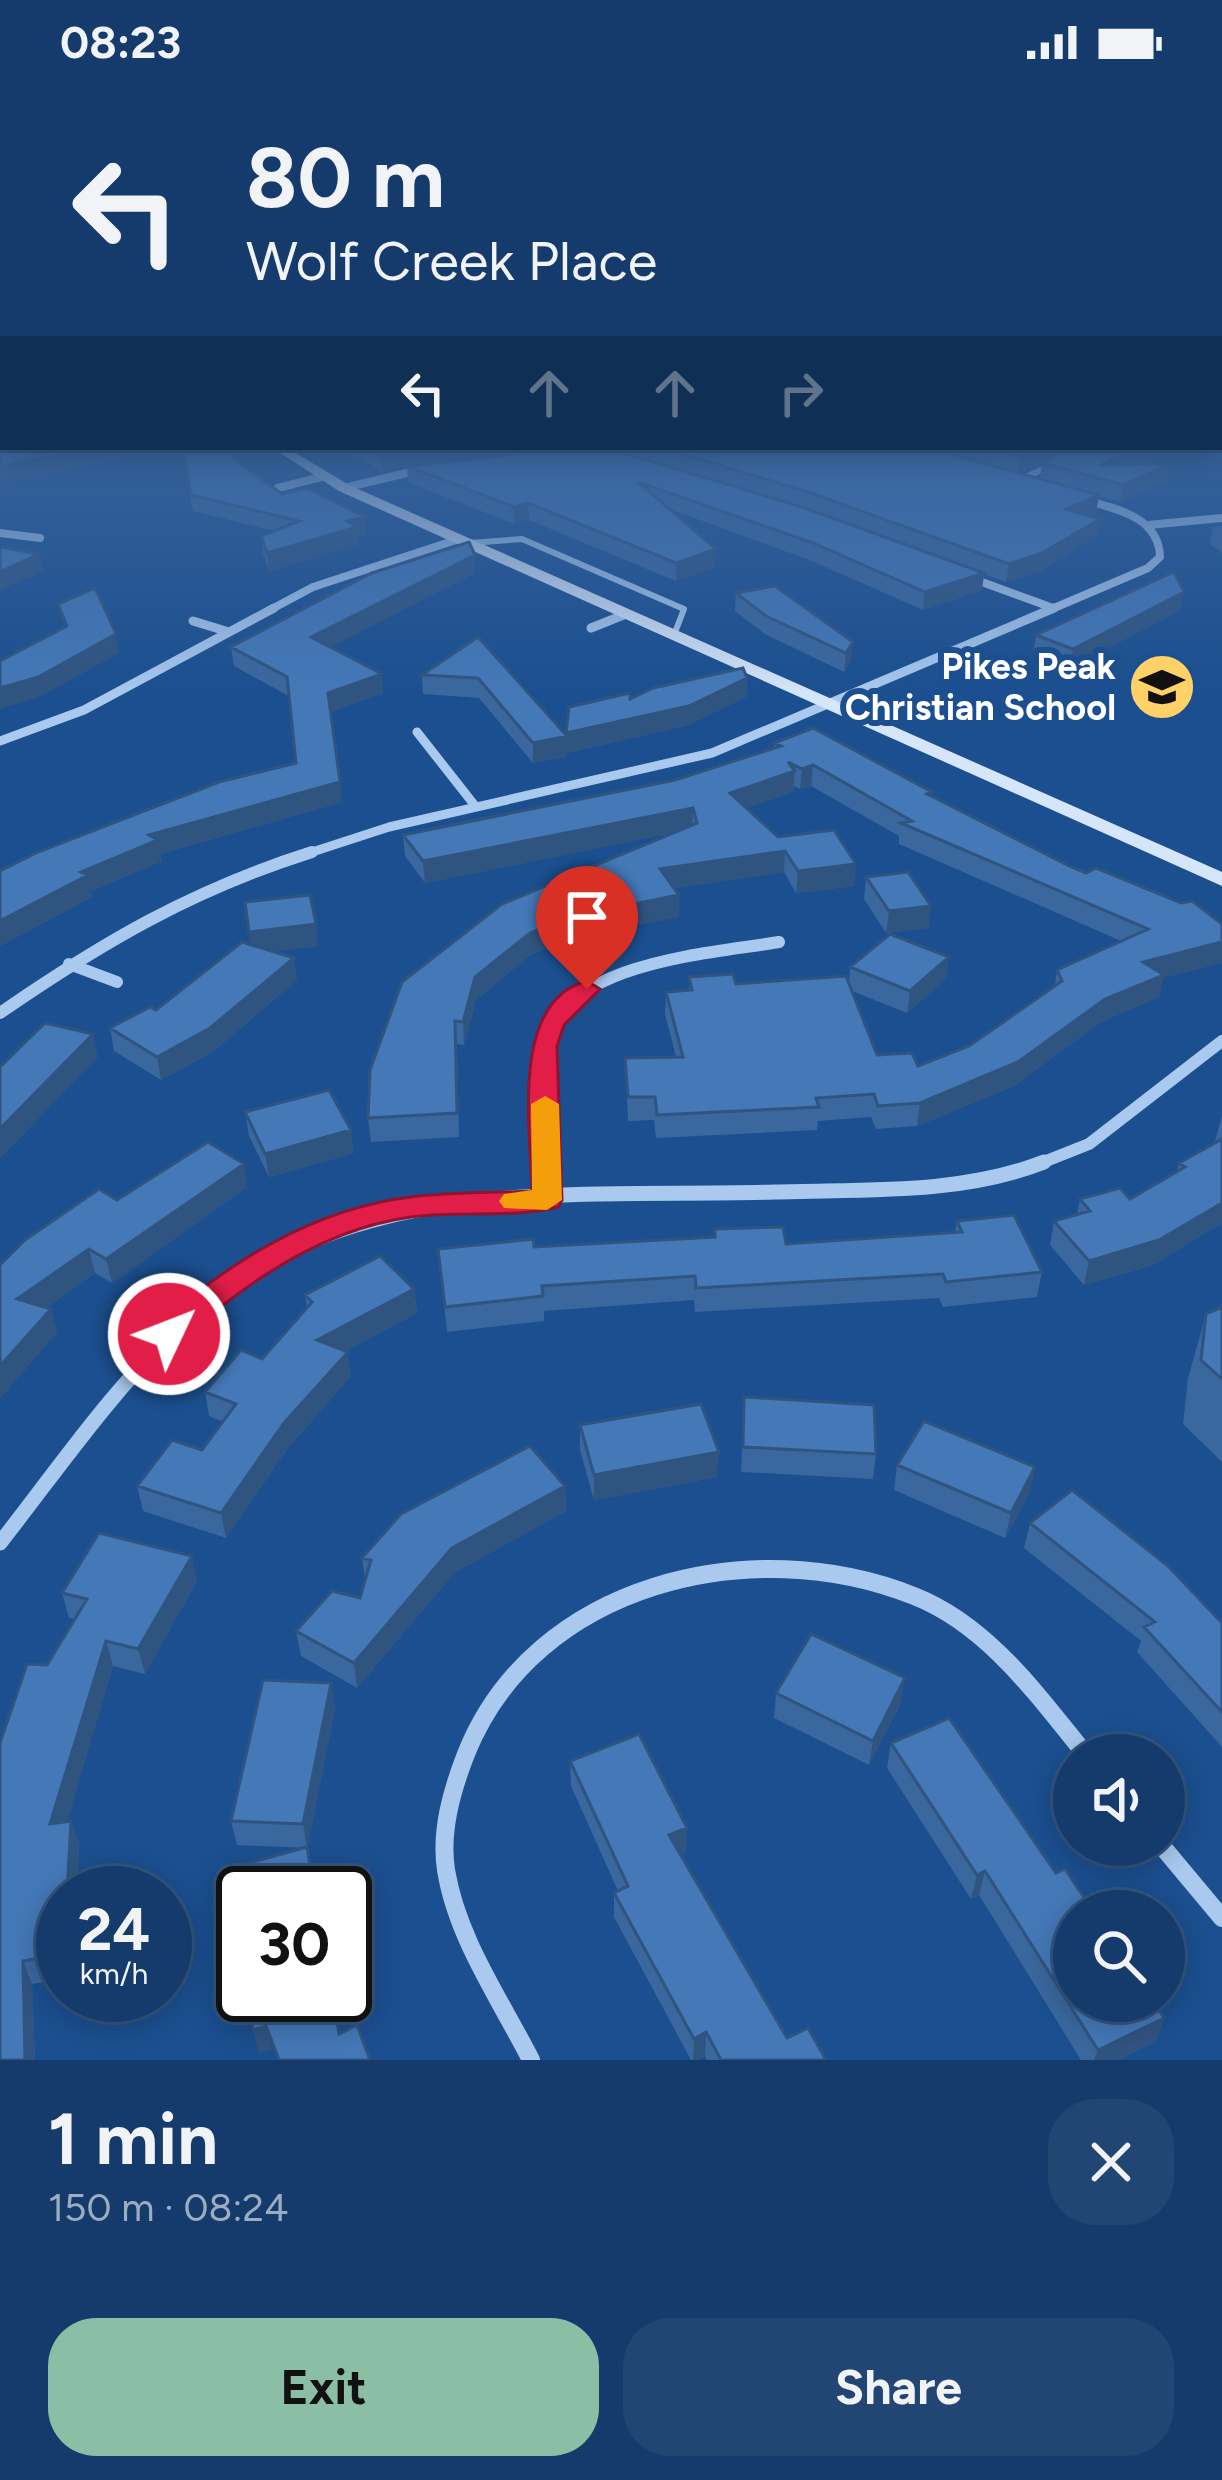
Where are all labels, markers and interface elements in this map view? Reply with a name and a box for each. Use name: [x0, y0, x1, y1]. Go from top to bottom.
text: 08:23: [60, 15, 181, 69]
text: 80 m: [246, 127, 445, 228]
icon: left: [48, 132, 204, 288]
text: Wolf Creek Place: [246, 229, 657, 294]
icon: left: [390, 360, 456, 426]
icon: ahead: [516, 360, 582, 426]
icon: ahead: [642, 360, 708, 426]
icon: right: [768, 360, 834, 426]
place label: Pikes Peak Christian School: [845, 645, 1117, 729]
school or university icon: Pikes Peak Christian School: [1127, 652, 1197, 722]
pin: [536, 866, 638, 989]
icon: arrive: [554, 884, 620, 950]
position arrow: [106, 1271, 232, 1397]
map controls: [1053, 1734, 1185, 2022]
button: sound: [1053, 1734, 1185, 1866]
speed limit sign: 30: [216, 1866, 372, 2022]
button: search: [1053, 1890, 1185, 2022]
text: 24: [78, 1893, 150, 1965]
text: km/h: [80, 1955, 148, 1992]
text: 1 min: [48, 2096, 218, 2182]
button: close: [1048, 2099, 1174, 2225]
text: 150 m · 08:24: [48, 2184, 288, 2231]
button: Exit: [48, 2318, 599, 2456]
button: Share: [623, 2318, 1174, 2456]

